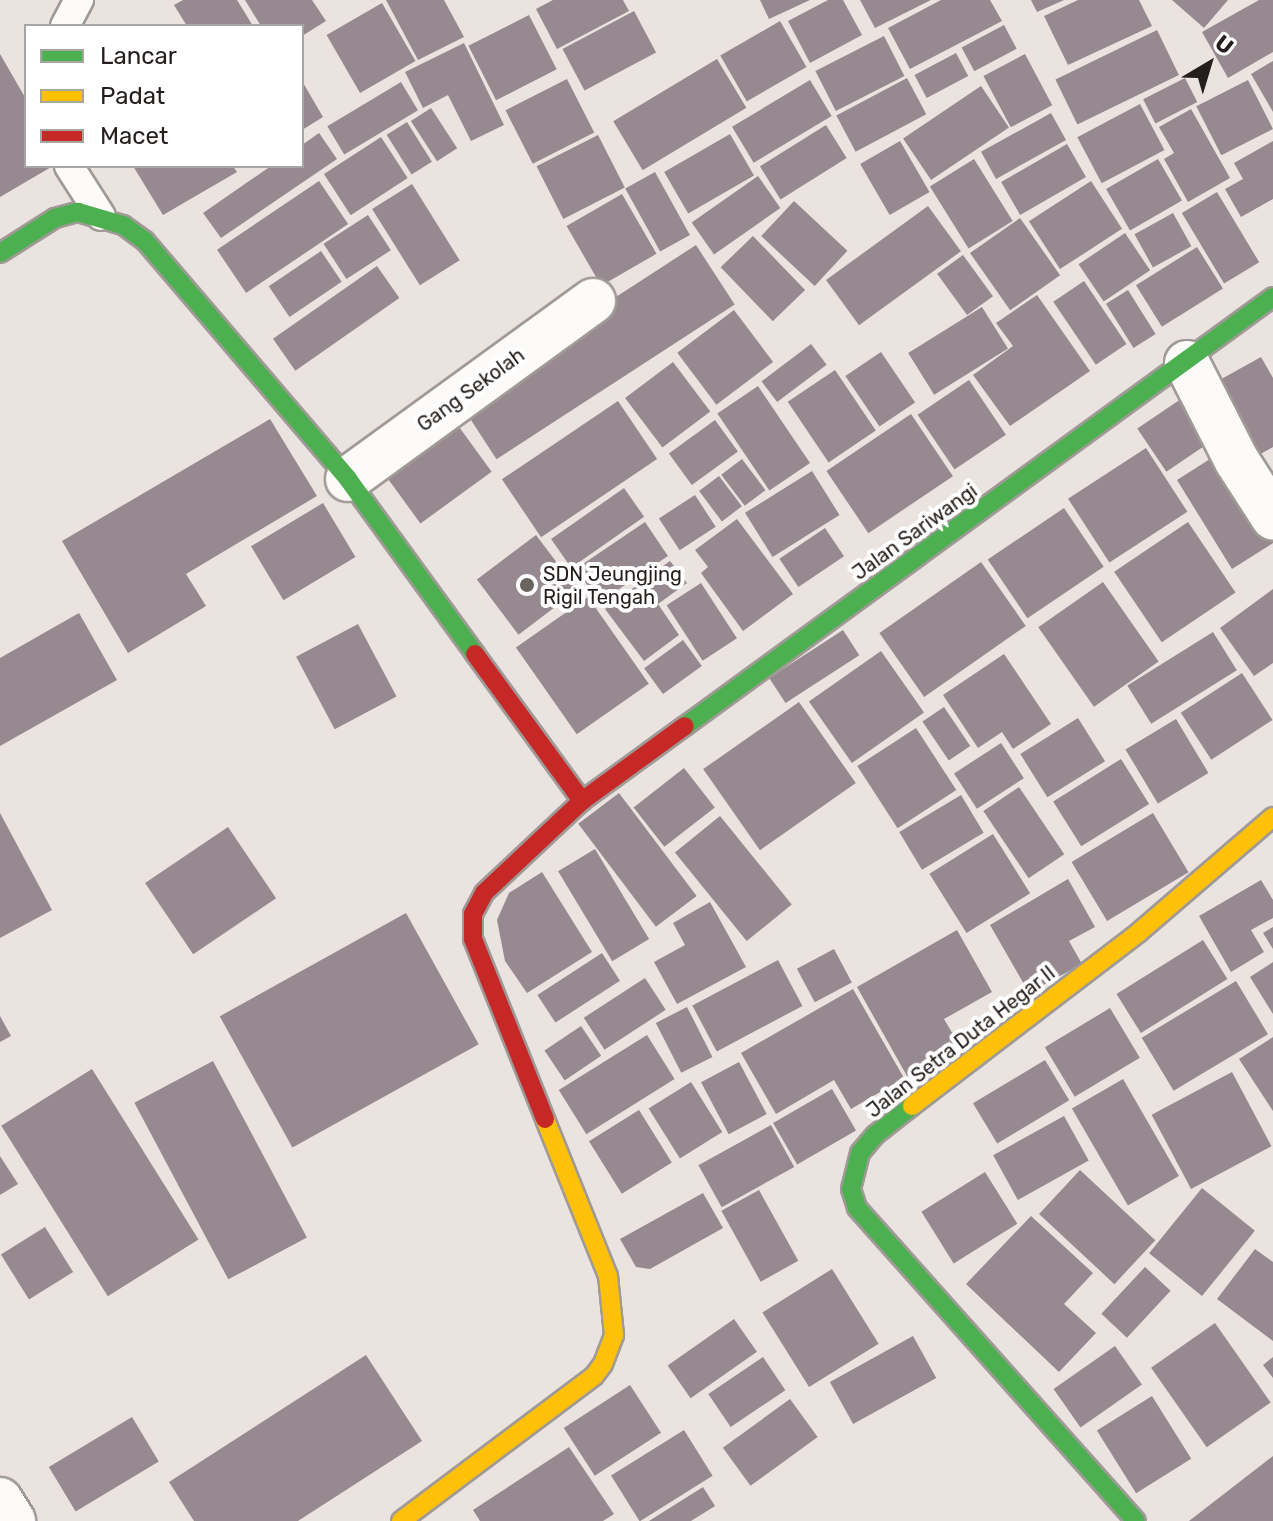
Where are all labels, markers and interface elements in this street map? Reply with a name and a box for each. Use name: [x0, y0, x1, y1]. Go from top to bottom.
legend: [24, 24, 304, 168]
north arrow: [1169, 24, 1249, 104]
text: U: [1209, 29, 1239, 60]
text: Lancar: [100, 42, 177, 70]
text: Padat: [100, 82, 165, 110]
text: Macet: [100, 122, 168, 150]
street label: Gang Sekolah: [413, 343, 529, 437]
street label: Jalan Sariwangi: [848, 479, 982, 585]
place label: SDN Jeungjing Rigil Tengah: [543, 562, 682, 609]
marker: SDN Jeungjing Rigil Tengah: [518, 576, 536, 594]
street label: Jalan Setra Duta Hegar II: [862, 961, 1060, 1123]

